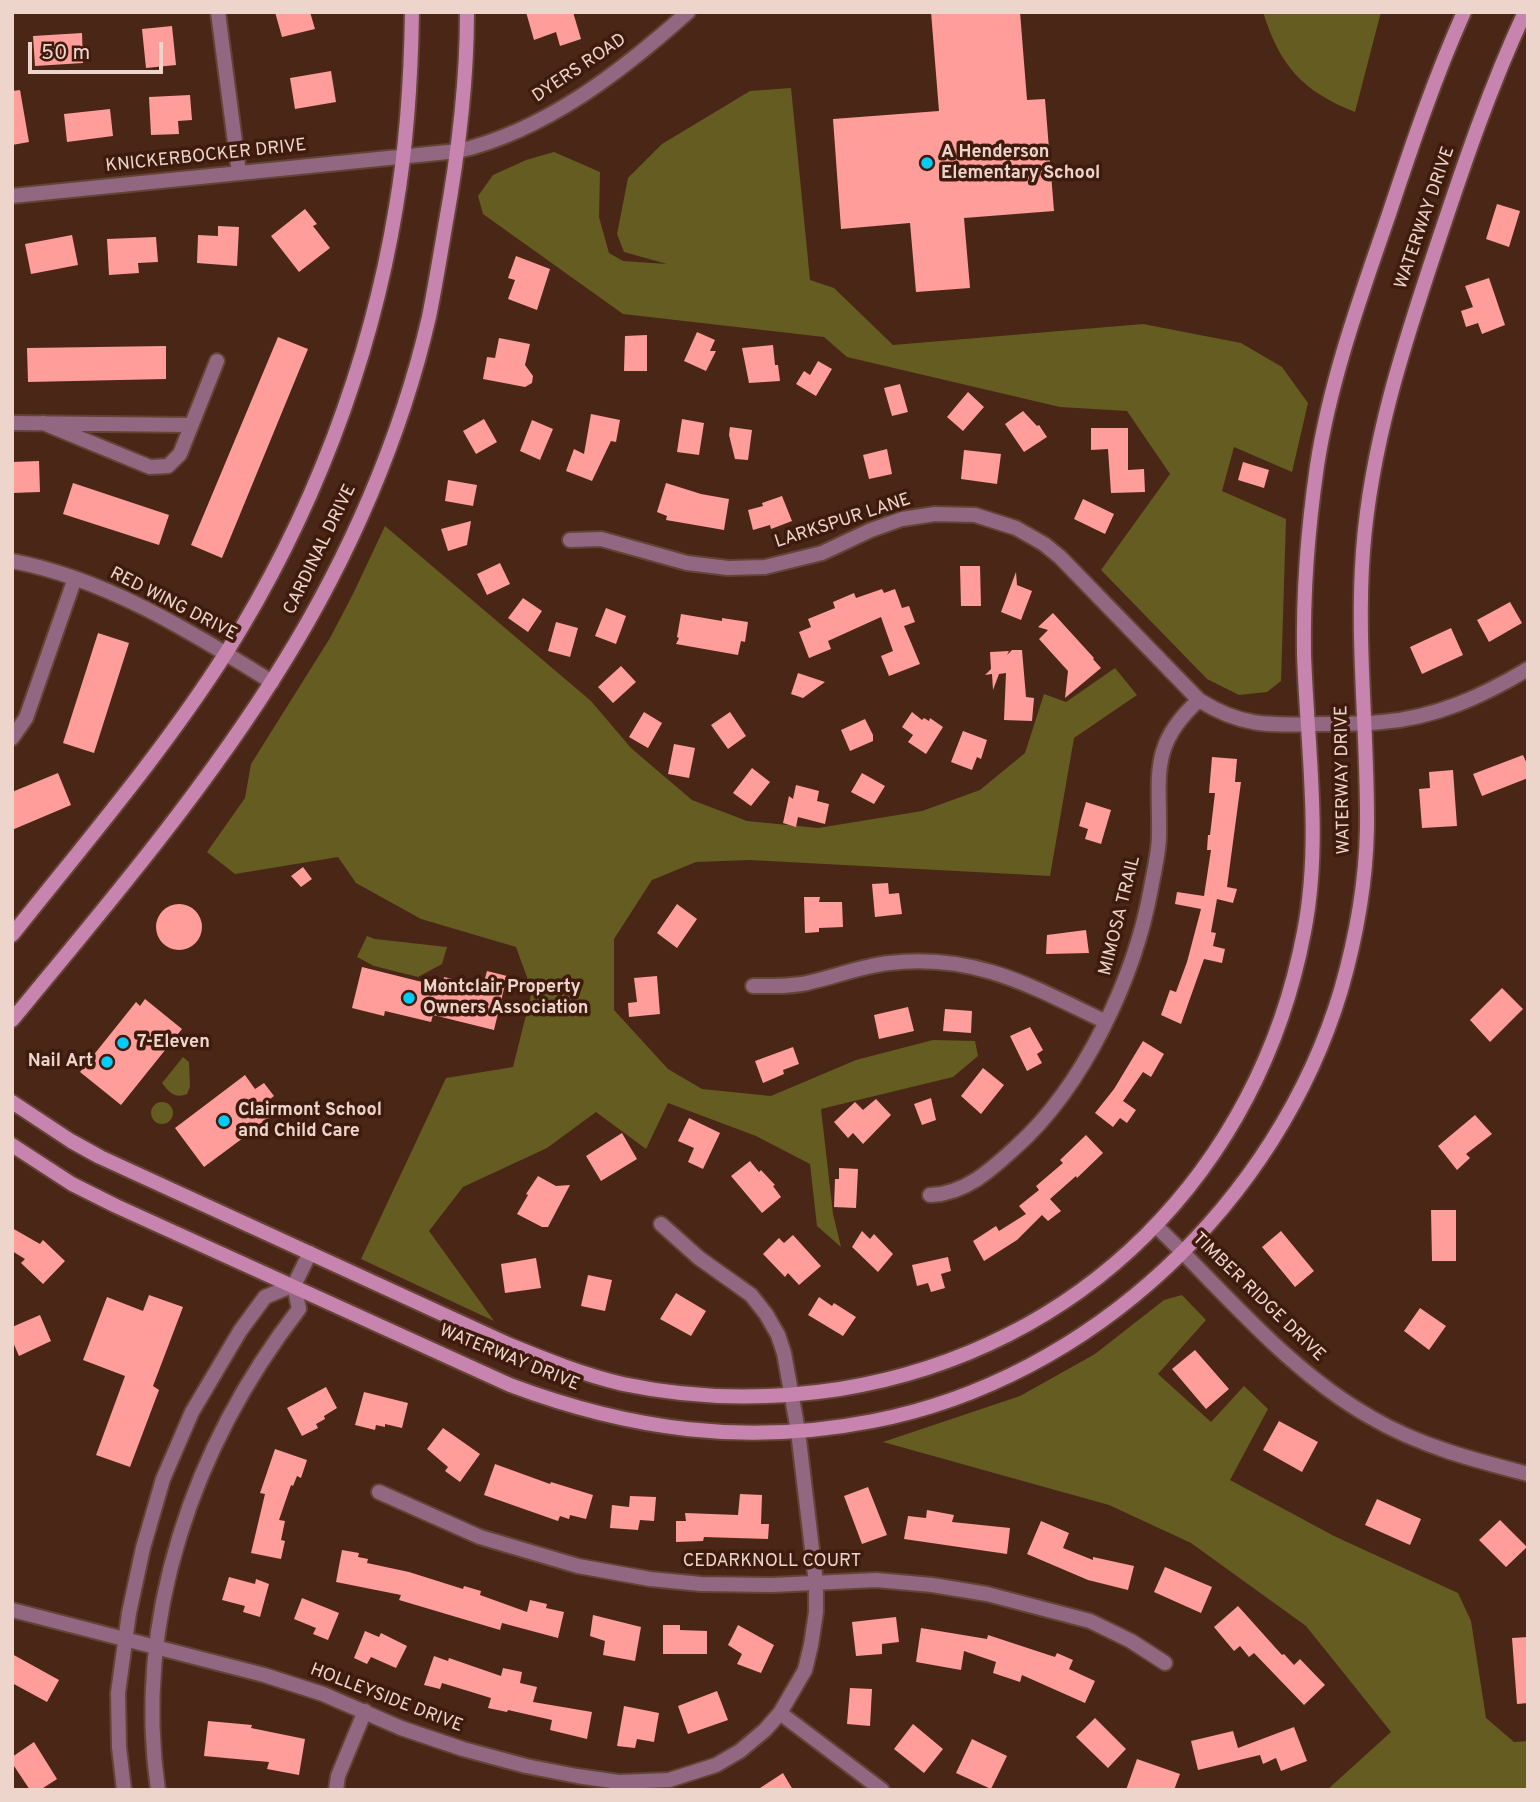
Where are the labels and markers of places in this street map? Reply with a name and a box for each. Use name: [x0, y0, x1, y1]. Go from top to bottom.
place label: A Henderson Elementary School: [941, 142, 1100, 184]
marker: A Henderson Elementary School: [919, 155, 935, 171]
place label: Montclair Property Owners Association: [423, 977, 588, 1020]
marker: Montclair Property Owners Association: [401, 990, 417, 1006]
place label: 7-Eleven: [137, 1032, 210, 1054]
marker: 7-Eleven: [115, 1035, 131, 1051]
place label: Nail Art: [28, 1051, 93, 1073]
marker: Nail Art: [99, 1054, 115, 1070]
place label: Clairmont School and Child Care: [238, 1100, 382, 1142]
marker: Clairmont School and Child Care: [216, 1113, 232, 1129]

